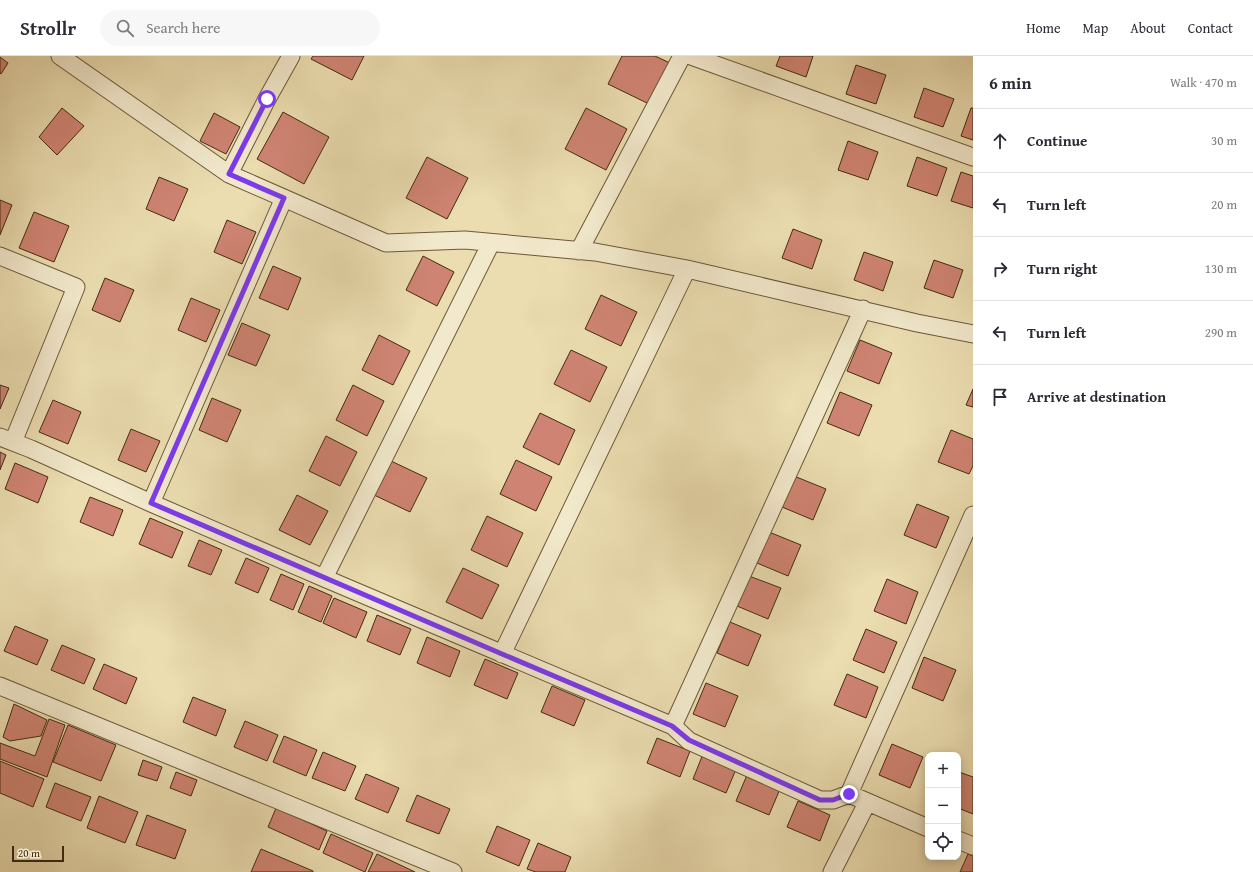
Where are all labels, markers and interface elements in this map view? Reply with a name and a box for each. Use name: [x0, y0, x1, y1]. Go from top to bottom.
search box: [100, 10, 380, 46]
text: Strollr: [20, 14, 76, 42]
icon: search: [114, 17, 136, 39]
text: Search here: [146, 17, 220, 38]
text: Home: [1026, 18, 1061, 38]
text: Map: [1083, 18, 1108, 38]
text: About: [1130, 18, 1166, 38]
text: Contact: [1188, 18, 1233, 38]
text: 6 min: [989, 70, 1031, 95]
text: Walk · 470 m: [1170, 73, 1237, 92]
route start: [258, 90, 276, 108]
icon: ahead: [989, 130, 1011, 152]
text: Continue: [1027, 130, 1088, 151]
text: 30 m: [1211, 131, 1237, 150]
icon: left: [989, 194, 1011, 216]
text: Turn left: [1027, 194, 1086, 215]
text: 20 m: [1211, 195, 1237, 214]
icon: right: [989, 258, 1011, 280]
text: Turn right: [1027, 258, 1098, 279]
text: 130 m: [1205, 259, 1237, 278]
icon: left: [989, 322, 1011, 344]
text: Turn left: [1027, 322, 1086, 343]
text: 290 m: [1205, 323, 1237, 342]
icon: arrive: [989, 386, 1011, 408]
text: Arrive at destination: [1027, 386, 1166, 407]
map controls: [925, 752, 961, 860]
button: +: [925, 752, 961, 788]
route end: [840, 785, 858, 803]
button: −: [925, 788, 961, 824]
button: locate: [925, 824, 961, 860]
scale bar: [12, 844, 64, 863]
text: 20 m: [18, 845, 40, 861]

